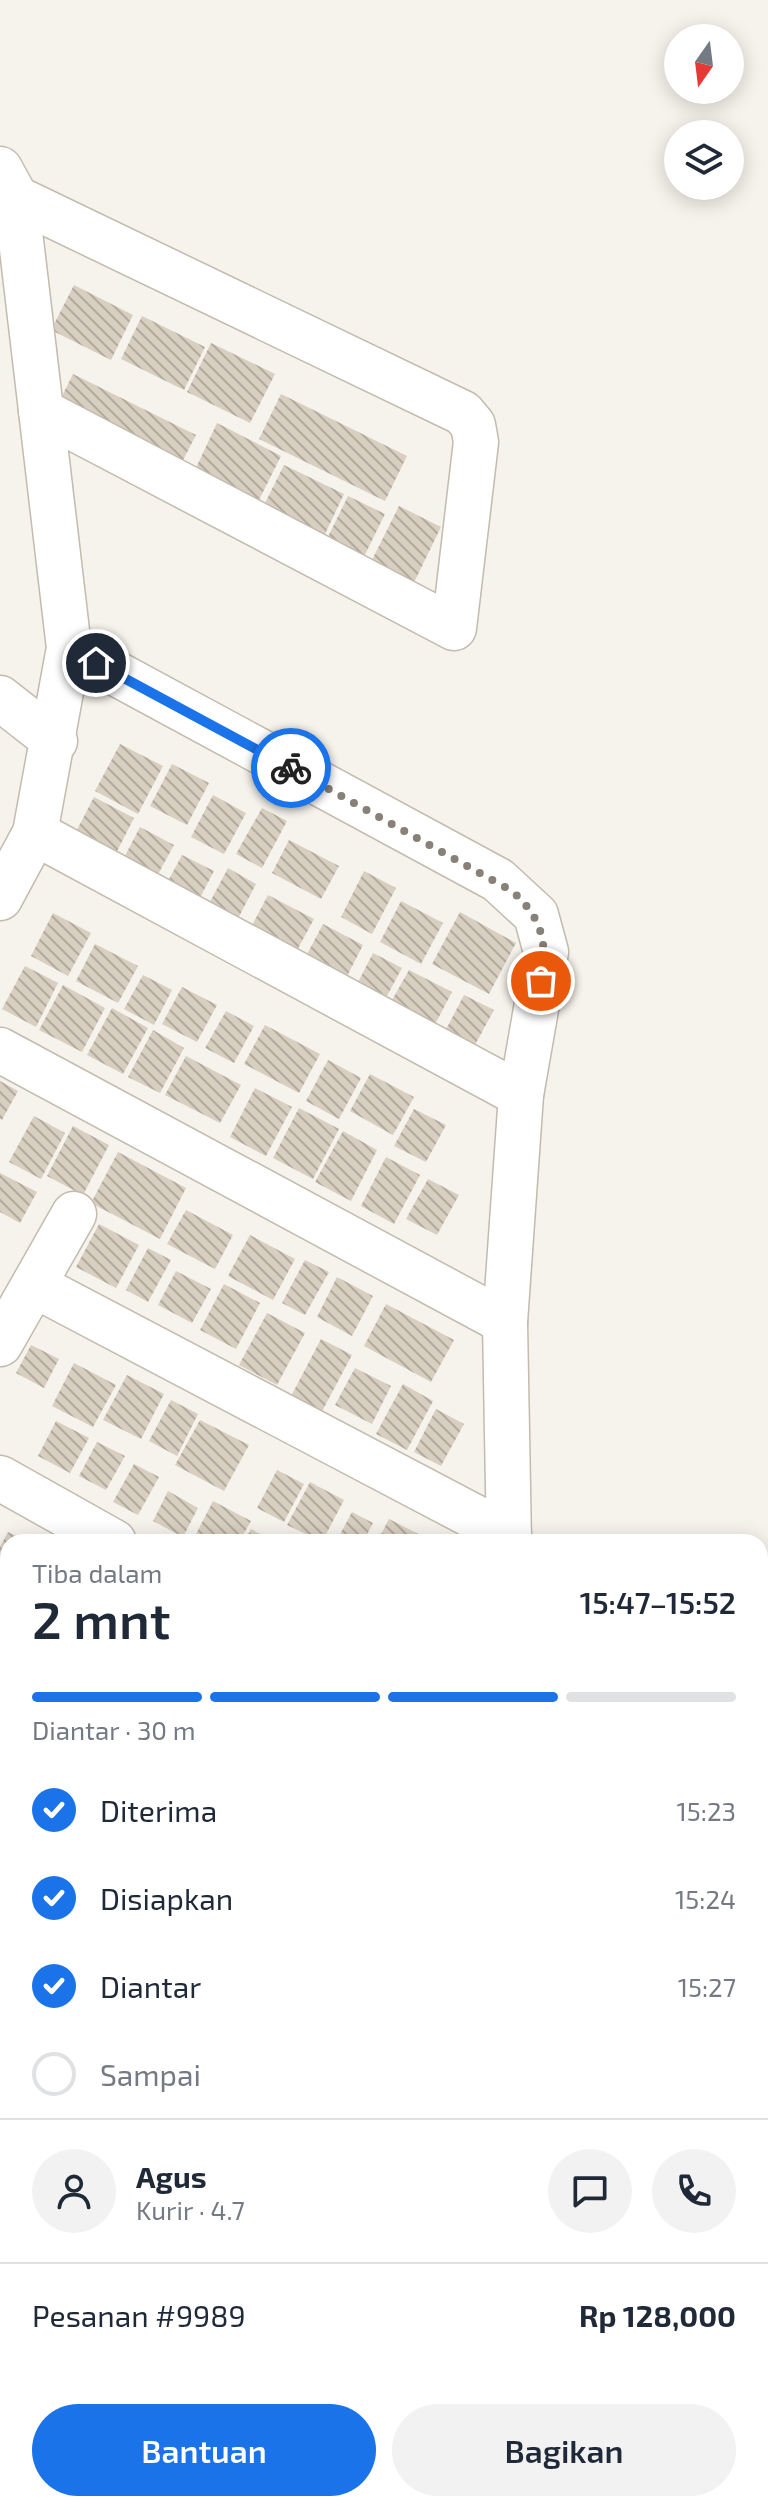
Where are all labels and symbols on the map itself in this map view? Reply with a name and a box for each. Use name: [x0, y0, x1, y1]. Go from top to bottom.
north arrow: [664, 24, 744, 104]
pin: [62, 629, 130, 697]
courier: [251, 728, 331, 808]
pin: [507, 947, 575, 1015]

